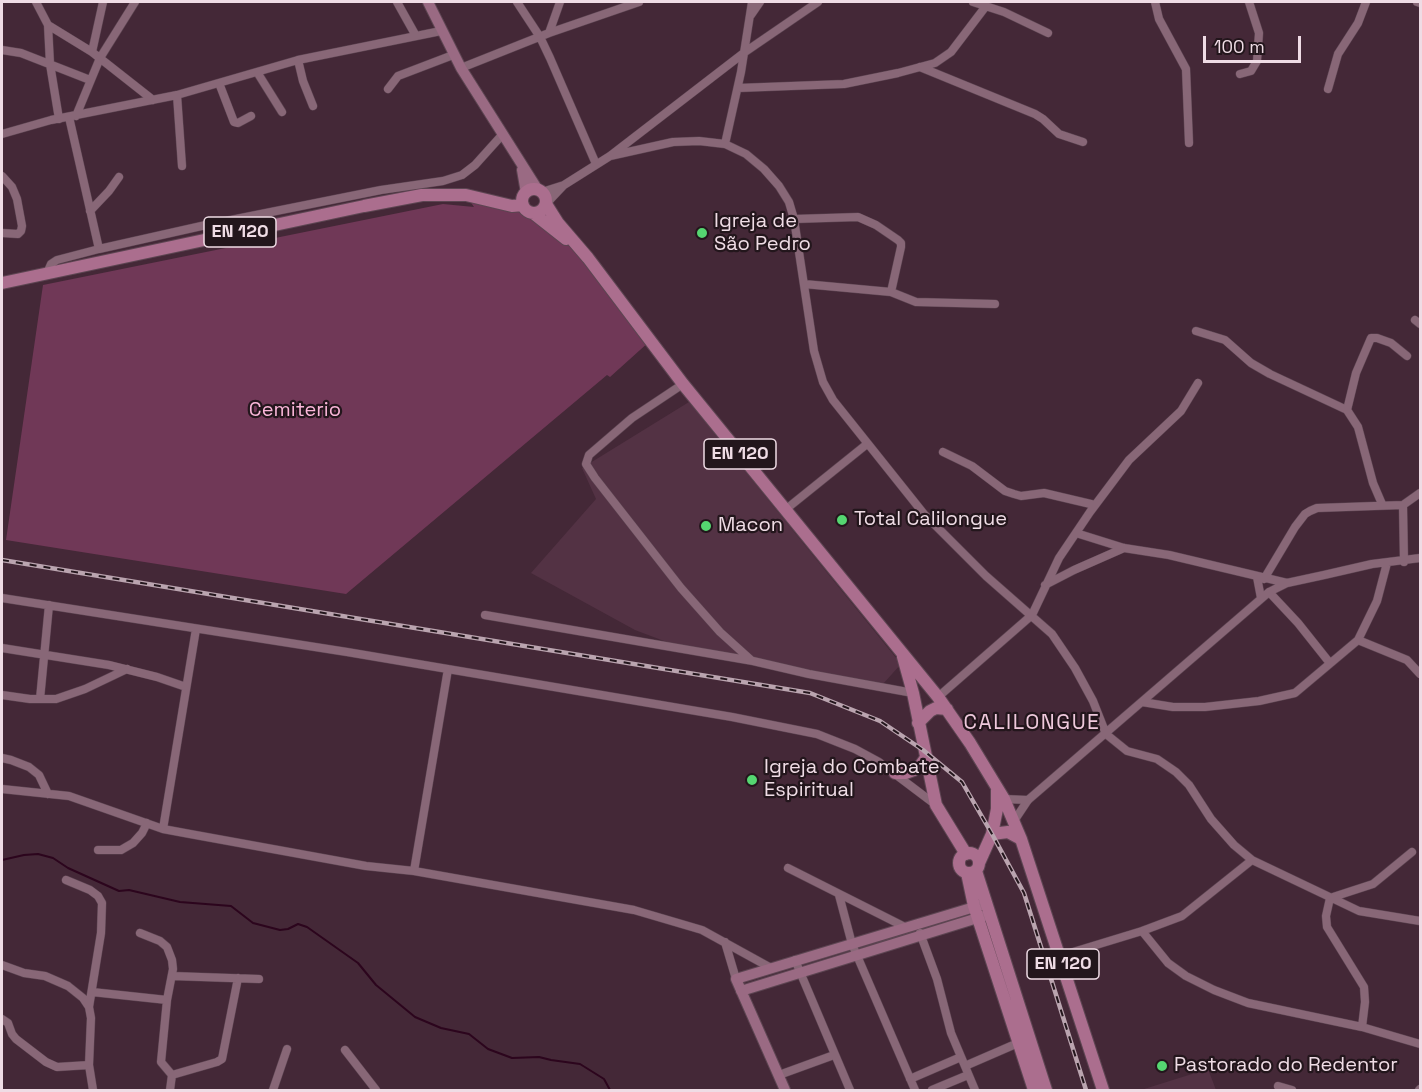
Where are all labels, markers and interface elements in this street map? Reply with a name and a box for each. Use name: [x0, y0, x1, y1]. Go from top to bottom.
scale bar: [1206, 24, 1304, 62]
text: 100 m: [1214, 35, 1265, 58]
place label: Igreja de São Pedro: [714, 210, 811, 257]
road number: EN 120: [204, 217, 276, 247]
marker: Igreja de São Pedro: [695, 226, 709, 240]
park label: Cemiterio: [249, 399, 341, 423]
road number: EN 120: [704, 439, 776, 469]
place label: Total Calilongue: [854, 508, 1007, 532]
marker: Total Calilongue: [835, 513, 849, 527]
place label: Macon: [718, 514, 783, 538]
marker: Macon: [699, 519, 713, 533]
district label: CALILONGUE: [964, 710, 1100, 736]
place label: Igreja do Combate Espiritual: [764, 756, 940, 803]
marker: Igreja do Combate Espiritual: [745, 773, 759, 787]
road number: EN 120: [1027, 949, 1099, 979]
place label: Pastorado do Redentor: [1174, 1054, 1398, 1078]
marker: Pastorado do Redentor: [1155, 1059, 1169, 1073]

